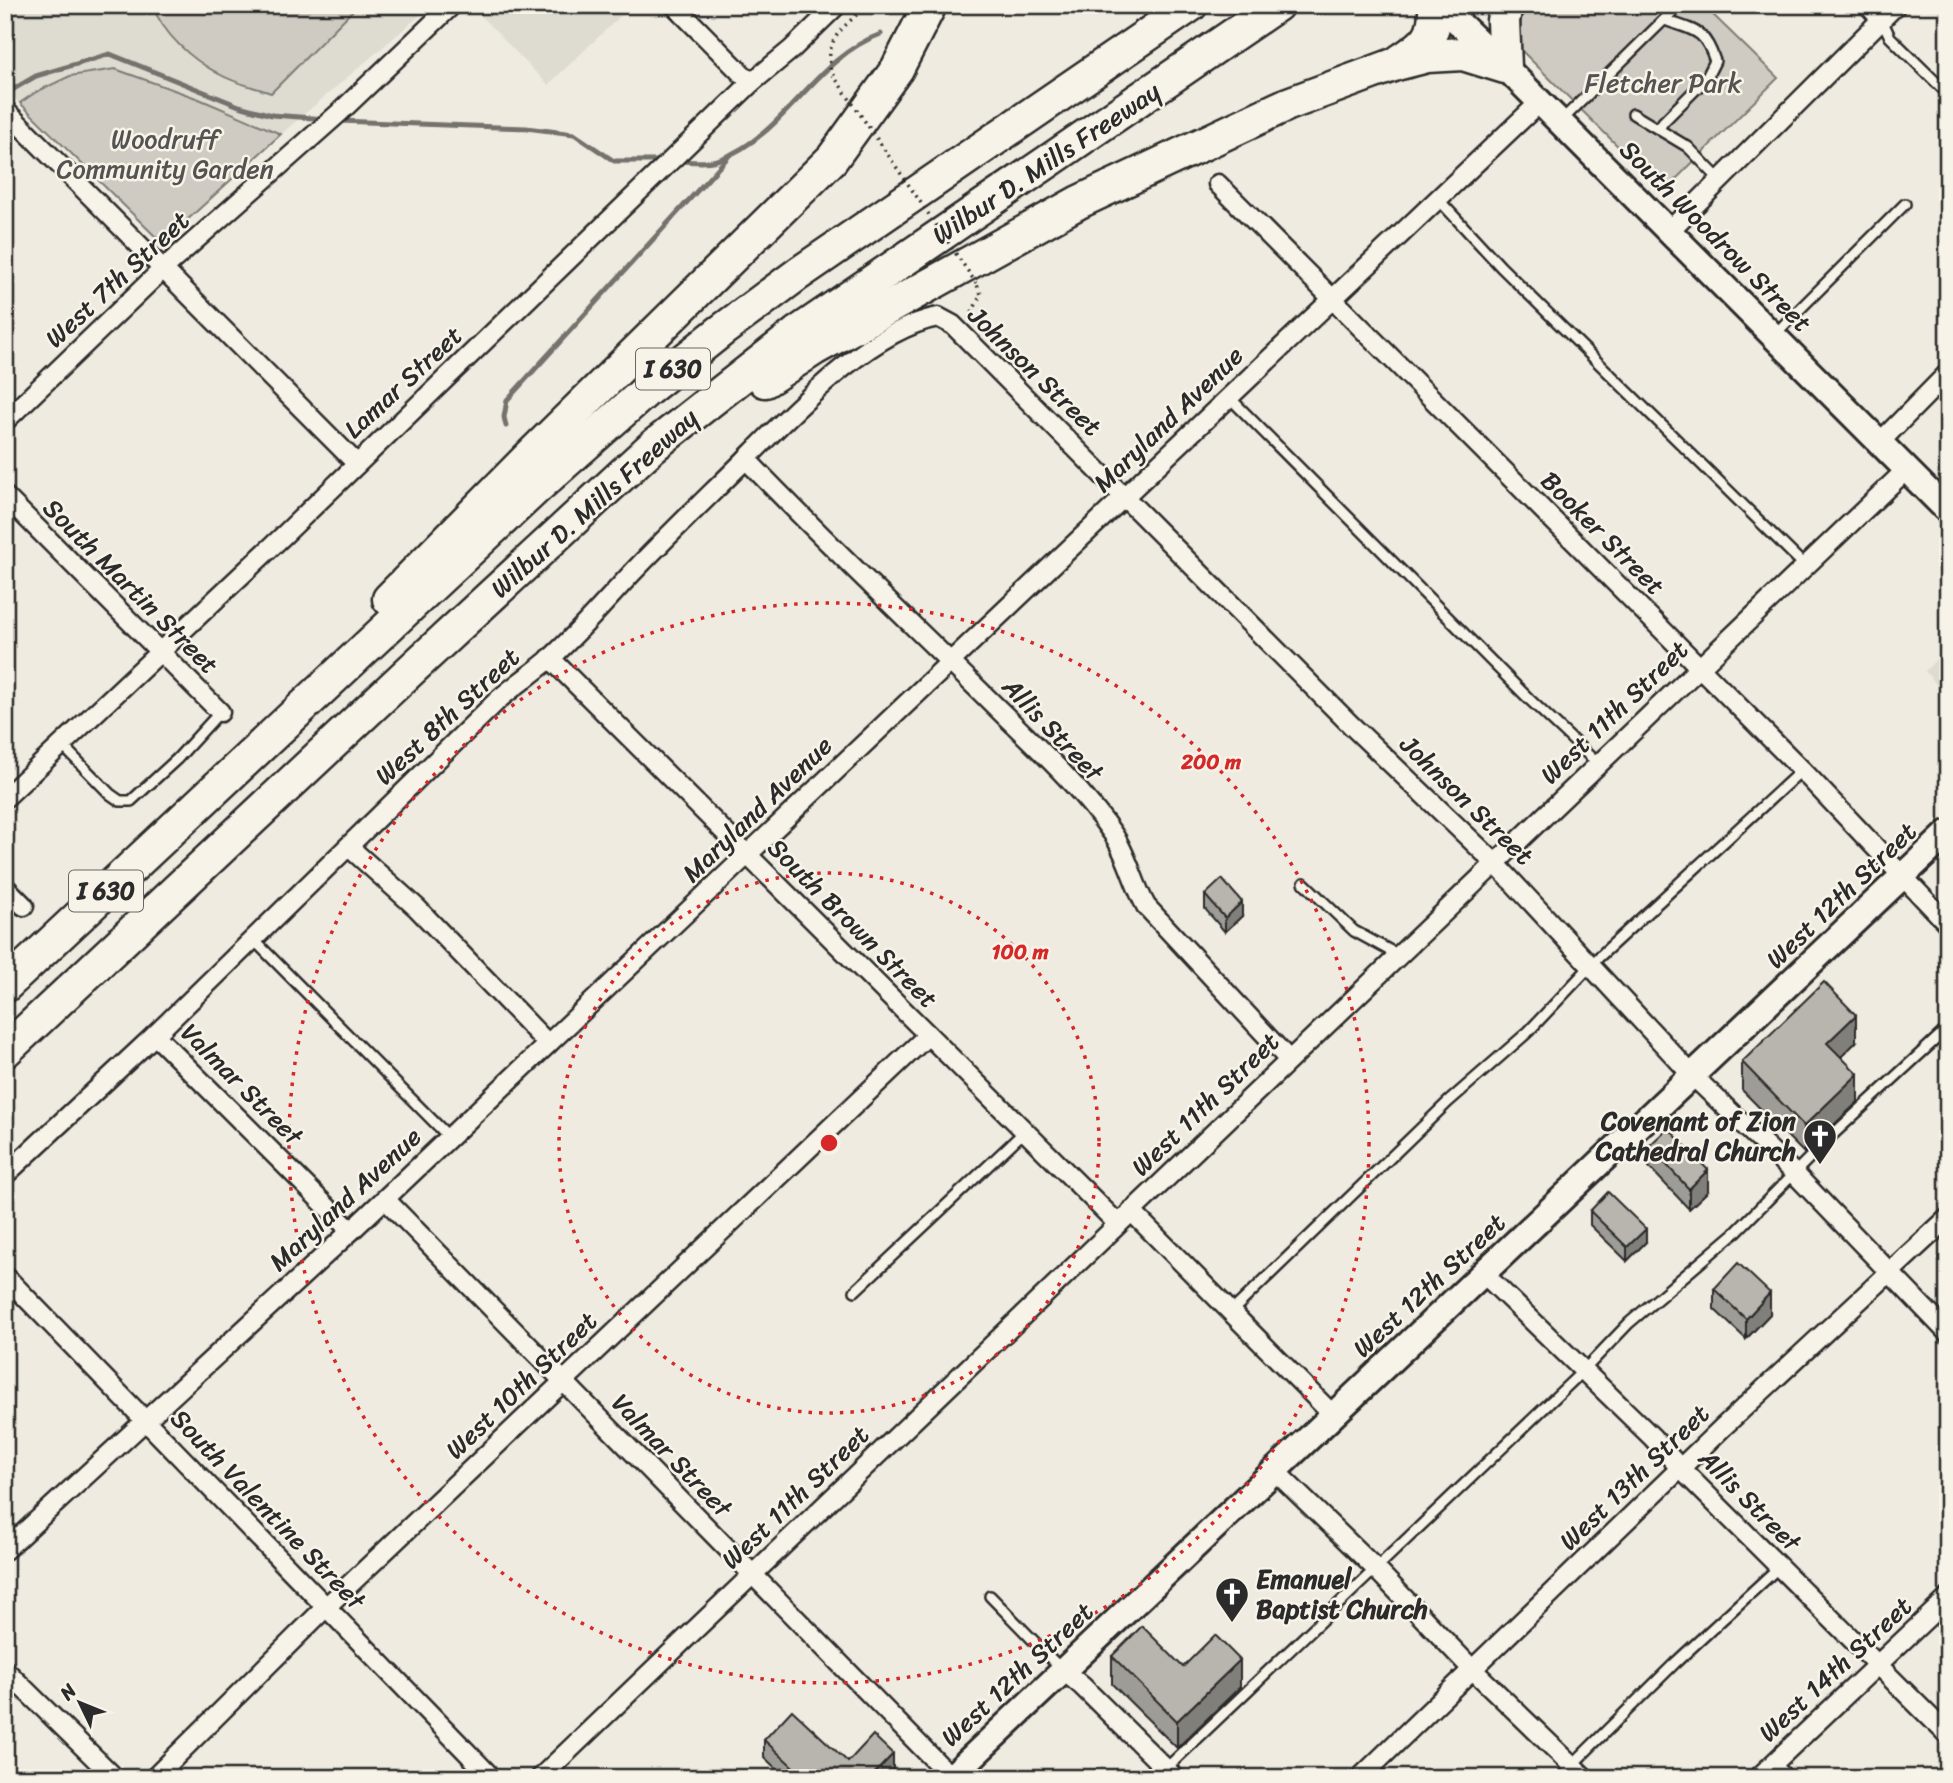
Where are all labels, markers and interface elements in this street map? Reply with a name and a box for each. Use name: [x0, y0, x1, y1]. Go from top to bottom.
park label: Fletcher Park: [1585, 60, 1742, 106]
street label: Wilbur D. Mills Freeway: [922, 69, 1170, 257]
park label: Woodruff Community Garden: [56, 116, 274, 192]
street label: South Woodrow Street: [1608, 128, 1824, 344]
street label: West 7th Street: [33, 199, 201, 359]
street label: Johnson Street: [956, 294, 1113, 448]
street label: Lamar Street: [332, 314, 474, 450]
street label: Maryland Avenue: [1081, 334, 1255, 504]
road number: I 630: [636, 348, 710, 390]
street label: Wilbur D. Mills Freeway: [479, 396, 709, 610]
street label: Booker Street: [1529, 459, 1677, 607]
street label: South Martin Street: [32, 487, 230, 685]
street label: West 11th Street: [1529, 628, 1699, 796]
street label: West 8th Street: [363, 636, 531, 796]
street label: Allis Street: [990, 665, 1116, 793]
street label: Johnson Street: [1388, 723, 1545, 877]
street label: Maryland Avenue: [670, 724, 844, 894]
text: 200 m: [1180, 743, 1242, 781]
street label: West 12th Street: [1754, 810, 1928, 980]
street label: South Brown Street: [756, 826, 950, 1020]
road number: I 630: [69, 870, 143, 912]
text: 100 m: [991, 933, 1049, 971]
street label: Valmar Street: [169, 1011, 316, 1158]
street label: West 11th Street: [1120, 1020, 1290, 1188]
place label: Covenant of Zion Cathedral Church: [1595, 1098, 1797, 1174]
street label: Maryland Avenue: [258, 1115, 432, 1283]
church icon: Covenant of Zion Cathedral Church: [1801, 1117, 1839, 1166]
centre of rings: [817, 1131, 841, 1155]
street label: West 12th Street: [1341, 1201, 1517, 1369]
street label: West 10th Street: [434, 1300, 608, 1470]
street label: Valmar Street: [600, 1382, 745, 1529]
street label: West 13th Street: [1547, 1392, 1721, 1562]
street label: South Valentine Street: [159, 1397, 378, 1622]
street label: West 11th Street: [710, 1413, 880, 1581]
street label: Allis Street: [1687, 1437, 1814, 1564]
place label: Emanuel Baptist Church: [1256, 1556, 1428, 1632]
church icon: Emanuel Baptist Church: [1213, 1575, 1251, 1624]
street label: West 14th Street: [1747, 1585, 1923, 1753]
street label: West 12th Street: [929, 1590, 1105, 1758]
north arrow: [46, 1668, 116, 1738]
text: N: [51, 1675, 85, 1709]

